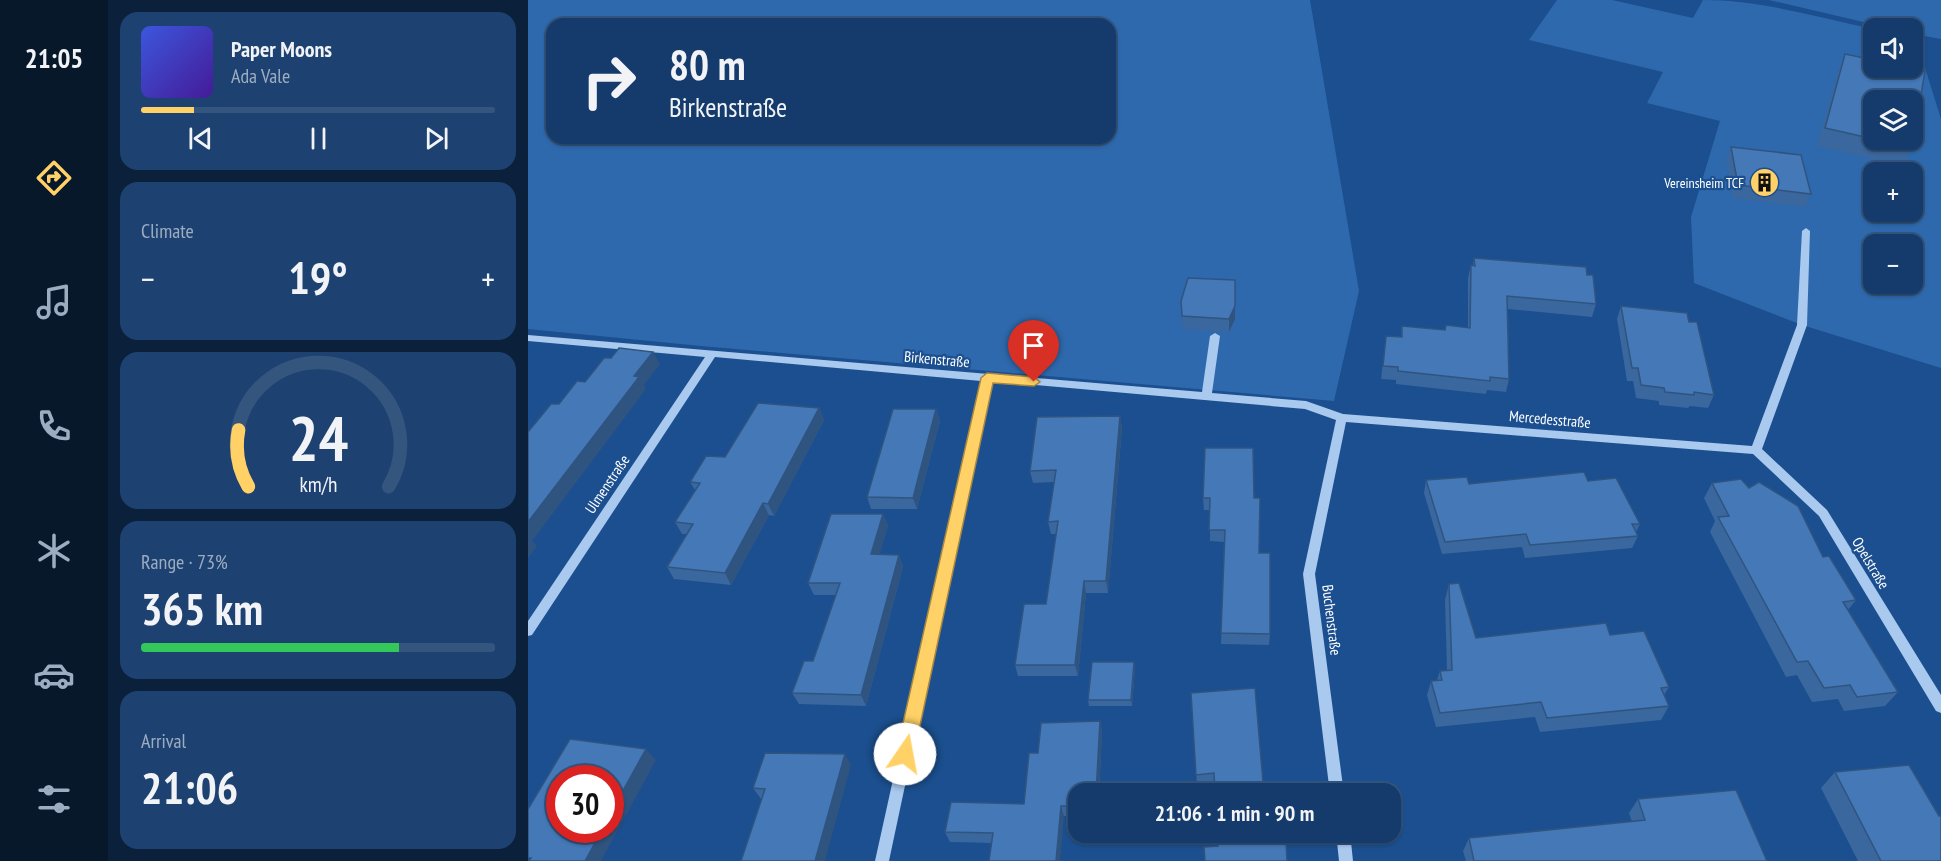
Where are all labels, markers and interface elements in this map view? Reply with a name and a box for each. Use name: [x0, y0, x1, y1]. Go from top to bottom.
map controls: [1863, 18, 1923, 294]
button: sound: [1863, 18, 1923, 78]
text: Paper Moons: [231, 35, 332, 63]
text: 80 m: [669, 37, 746, 92]
text: 21:05: [25, 41, 83, 75]
icon: right: [570, 42, 648, 120]
text: Ada Vale: [231, 63, 290, 89]
text: Birkenstraße: [669, 90, 787, 124]
button: layers: [1863, 90, 1923, 150]
icon: previous: [184, 122, 217, 155]
icon: pause: [302, 122, 335, 155]
icon: next: [420, 122, 453, 155]
icon: directions: [33, 157, 75, 199]
button: +: [1863, 162, 1923, 222]
building icon: Vereinsheim TCF: [1749, 167, 1781, 199]
place label: Vereinsheim TCF: [1663, 174, 1744, 192]
text: Climate: [141, 218, 194, 244]
button: −: [1863, 234, 1923, 294]
text: 19°: [288, 248, 348, 306]
text: −: [141, 257, 155, 300]
text: +: [481, 257, 495, 300]
icon: music: [33, 281, 75, 323]
pin: [1008, 320, 1059, 382]
icon: arrive: [1017, 329, 1050, 362]
street label: Birkenstraße: [903, 347, 971, 371]
text: 24: [288, 398, 348, 479]
icon: phone: [33, 405, 75, 447]
street label: Mercedesstraße: [1508, 406, 1592, 432]
street label: Ulmenstraße: [580, 451, 634, 517]
text: km/h: [299, 471, 337, 499]
icon: climate: [33, 530, 75, 572]
street label: Opelstraße: [1848, 534, 1894, 592]
text: Range · 73%: [141, 549, 228, 575]
text: 365 km: [141, 579, 263, 637]
street label: Buchenstraße: [1318, 584, 1346, 656]
icon: car: [33, 654, 75, 696]
position arrow: [873, 722, 937, 786]
text: Arrival: [141, 728, 186, 754]
text: 21:06: [141, 758, 238, 816]
speed limit sign: 30: [546, 765, 624, 843]
icon: filters: [33, 778, 75, 820]
text: 21:06 · 1 min · 90 m: [1155, 799, 1314, 827]

